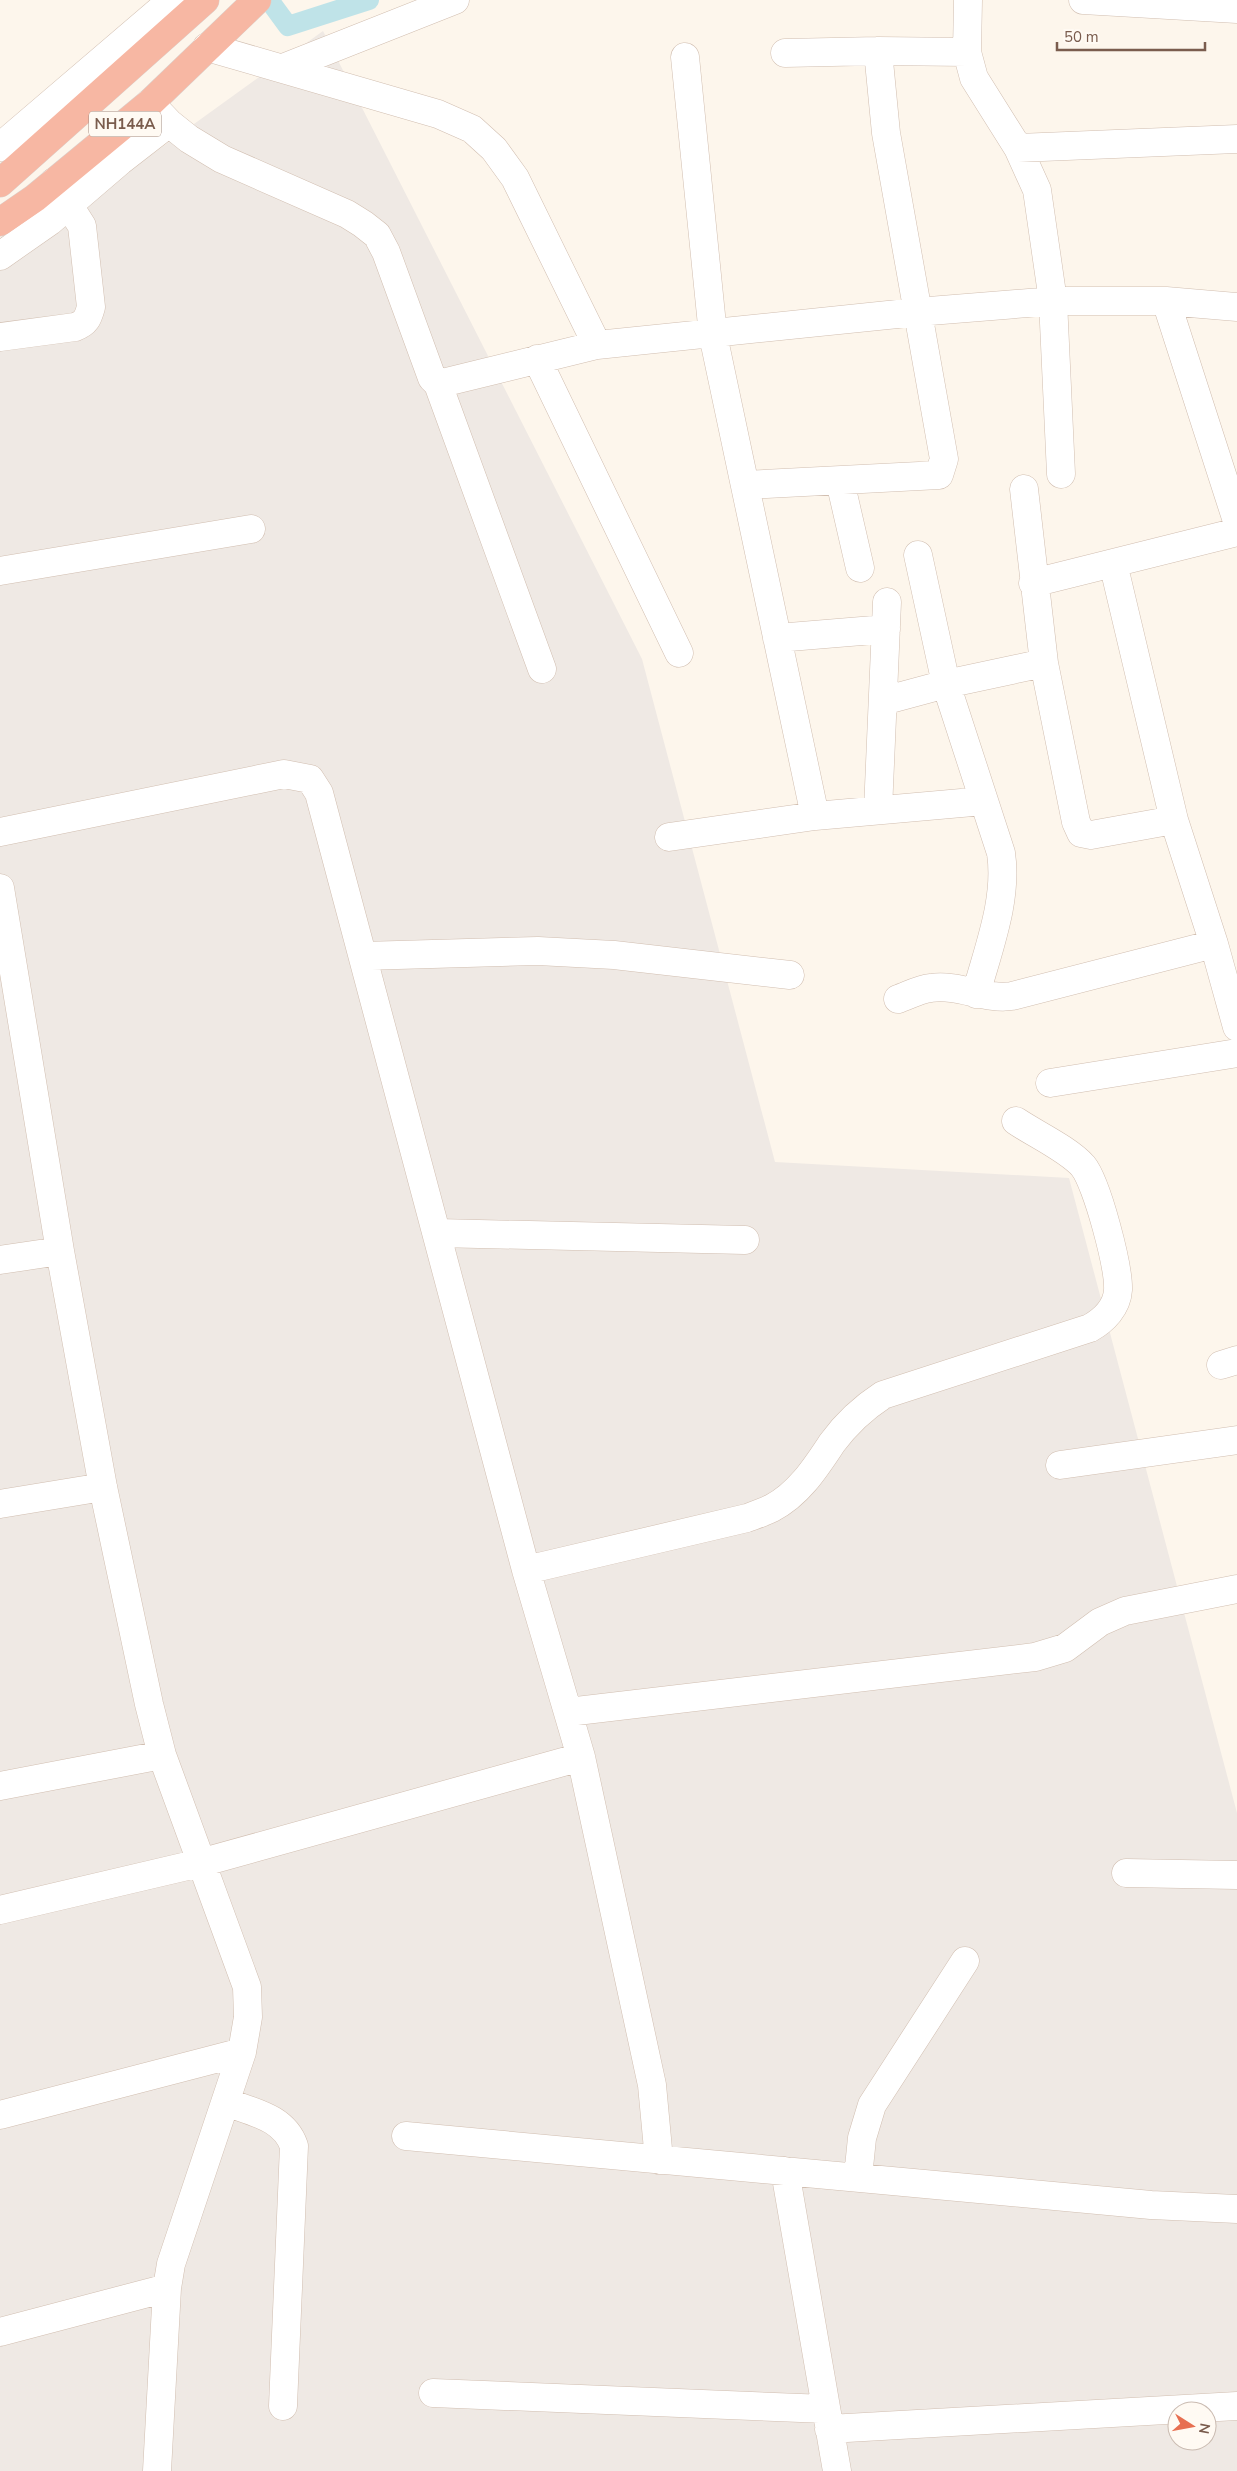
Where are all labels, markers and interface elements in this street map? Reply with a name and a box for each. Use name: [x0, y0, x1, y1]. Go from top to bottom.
scale bar: [1057, 20, 1204, 52]
text: 50 m: [1064, 27, 1099, 47]
road number: NH144A: [89, 112, 161, 136]
north arrow: [1167, 2401, 1217, 2451]
text: N: [1194, 2421, 1215, 2435]

